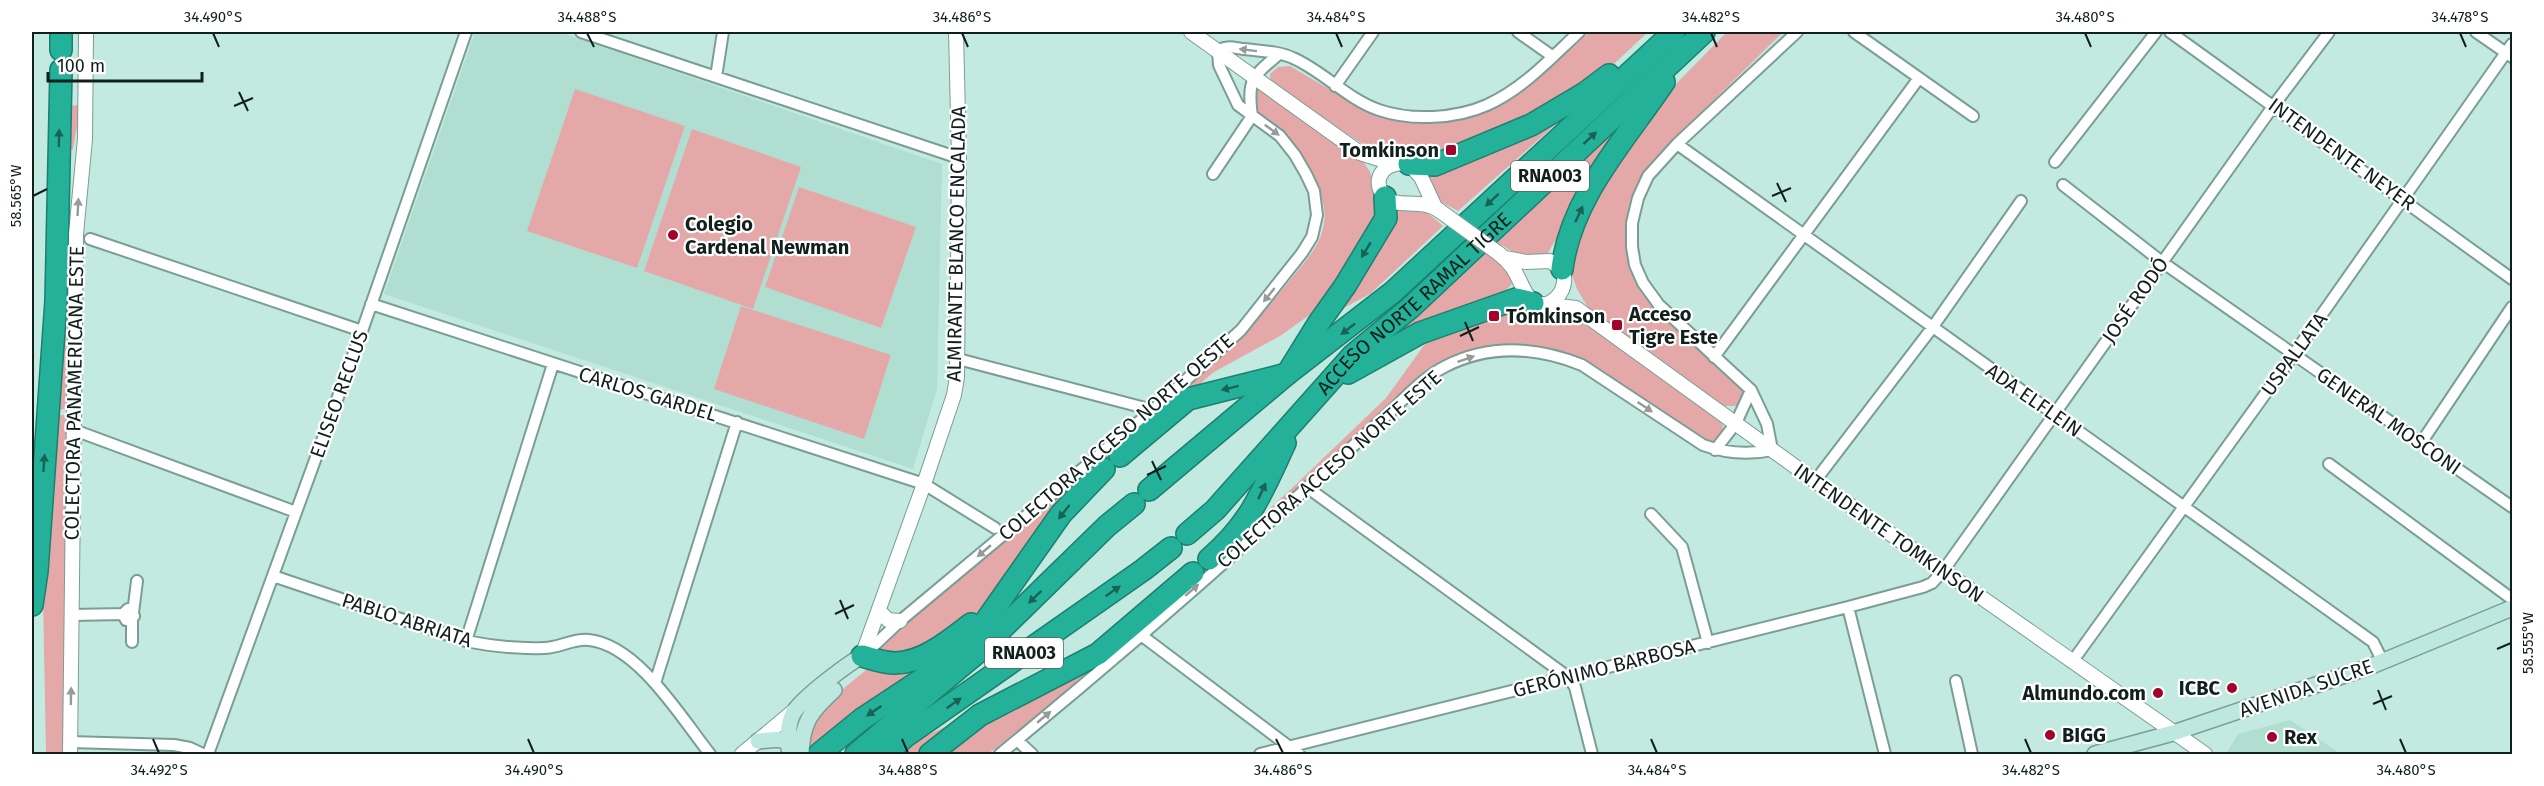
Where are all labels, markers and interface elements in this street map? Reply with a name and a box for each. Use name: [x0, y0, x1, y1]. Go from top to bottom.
text: 34.490°S: [184, 8, 242, 26]
text: 34.488°S: [557, 8, 617, 26]
text: 34.486°S: [933, 8, 991, 26]
text: 34.484°S: [1307, 8, 1365, 26]
text: 34.482°S: [1682, 8, 1740, 26]
text: 34.480°S: [2055, 8, 2115, 26]
text: 34.478°S: [2432, 8, 2488, 26]
scale bar: [48, 45, 202, 83]
one-way arrow: [1238, 45, 1257, 54]
text: 100 m: [57, 55, 105, 77]
street label: INTENDENTE NEYER: [2264, 93, 2420, 215]
street label: ALMIRANTE BLANCO ENCALADA: [942, 105, 970, 382]
one-way arrow: [1263, 124, 1279, 136]
one-way arrow: [55, 128, 64, 147]
one-way arrow: [1583, 132, 1597, 146]
place label: Tomkinson: [1340, 138, 1439, 162]
marker: Tomkinson: [1444, 143, 1458, 157]
road number: RNA003: [1511, 161, 1589, 191]
text: 58.565°W: [7, 164, 25, 227]
one-way arrow: [1485, 193, 1500, 207]
one-way arrow: [73, 198, 82, 217]
one-way arrow: [1575, 205, 1584, 222]
street label: ACCESO NORTE RAMAL TIGRE: [1312, 207, 1516, 400]
place label: Colegio Cardenal Newman: [685, 212, 849, 259]
marker: Colegio Cardenal Newman: [666, 228, 680, 242]
one-way arrow: [1361, 242, 1372, 258]
street label: COLECTORA PANAMERICANA ESTE: [59, 245, 89, 541]
street label: JOSÉ RODÓ: [2097, 252, 2173, 348]
one-way arrow: [1262, 287, 1275, 303]
place label: Acceso Tigre Este: [1628, 302, 1718, 349]
place label: Tómkinson: [1506, 304, 1605, 328]
street label: USPALLATA: [2256, 307, 2333, 400]
marker: Tómkinson: [1487, 309, 1501, 323]
marker: Acceso Tigre Este: [1610, 318, 1624, 332]
one-way arrow: [1340, 322, 1355, 334]
street label: ELISEO RECLUS: [305, 327, 373, 461]
street label: COLECTORA ACCESO NORTE OESTE: [994, 328, 1238, 546]
one-way arrow: [1457, 354, 1475, 363]
street label: ADA ELFLEIN: [1981, 358, 2087, 442]
street label: CARLOS GARDEL: [576, 362, 720, 426]
street label: GENERAL MOSCONI: [2312, 362, 2466, 480]
street label: COLECTORA ACCESO NORTE ESTE: [1212, 365, 1446, 573]
one-way arrow: [1221, 384, 1240, 394]
one-way arrow: [1637, 401, 1653, 412]
one-way arrow: [39, 453, 49, 472]
street label: INTENDENTE TOMKINSON: [1789, 458, 1989, 608]
one-way arrow: [1258, 482, 1267, 499]
one-way arrow: [1058, 504, 1070, 519]
one-way arrow: [977, 544, 992, 557]
one-way arrow: [1184, 584, 1199, 597]
one-way arrow: [1105, 585, 1121, 597]
street label: PABLO ABRIATA: [339, 588, 475, 652]
one-way arrow: [1029, 589, 1043, 603]
text: 58.555°W: [2519, 611, 2537, 674]
street label: GERÓNIMO BARBOSA: [1510, 634, 1698, 702]
road number: RNA003: [985, 638, 1063, 668]
street label: AVENIDA SUCRE: [2236, 654, 2376, 722]
place label: ICBC: [2179, 676, 2220, 700]
place label: Almundo.com: [2022, 681, 2146, 705]
marker: ICBC: [2225, 681, 2239, 695]
marker: Almundo.com: [2151, 686, 2165, 700]
one-way arrow: [66, 687, 76, 706]
one-way arrow: [945, 697, 961, 709]
one-way arrow: [866, 705, 882, 716]
one-way arrow: [1036, 711, 1051, 724]
place label: BIGG: [2062, 723, 2106, 747]
place label: Rex: [2284, 725, 2318, 749]
marker: BIGG: [2043, 728, 2057, 742]
marker: Rex: [2265, 730, 2279, 744]
text: 34.492°S: [130, 761, 188, 779]
text: 34.490°S: [505, 761, 563, 779]
text: 34.488°S: [878, 761, 938, 779]
text: 34.486°S: [1254, 761, 1312, 779]
text: 34.484°S: [1628, 761, 1686, 779]
text: 34.482°S: [2002, 761, 2060, 779]
text: 34.480°S: [2376, 761, 2436, 779]

